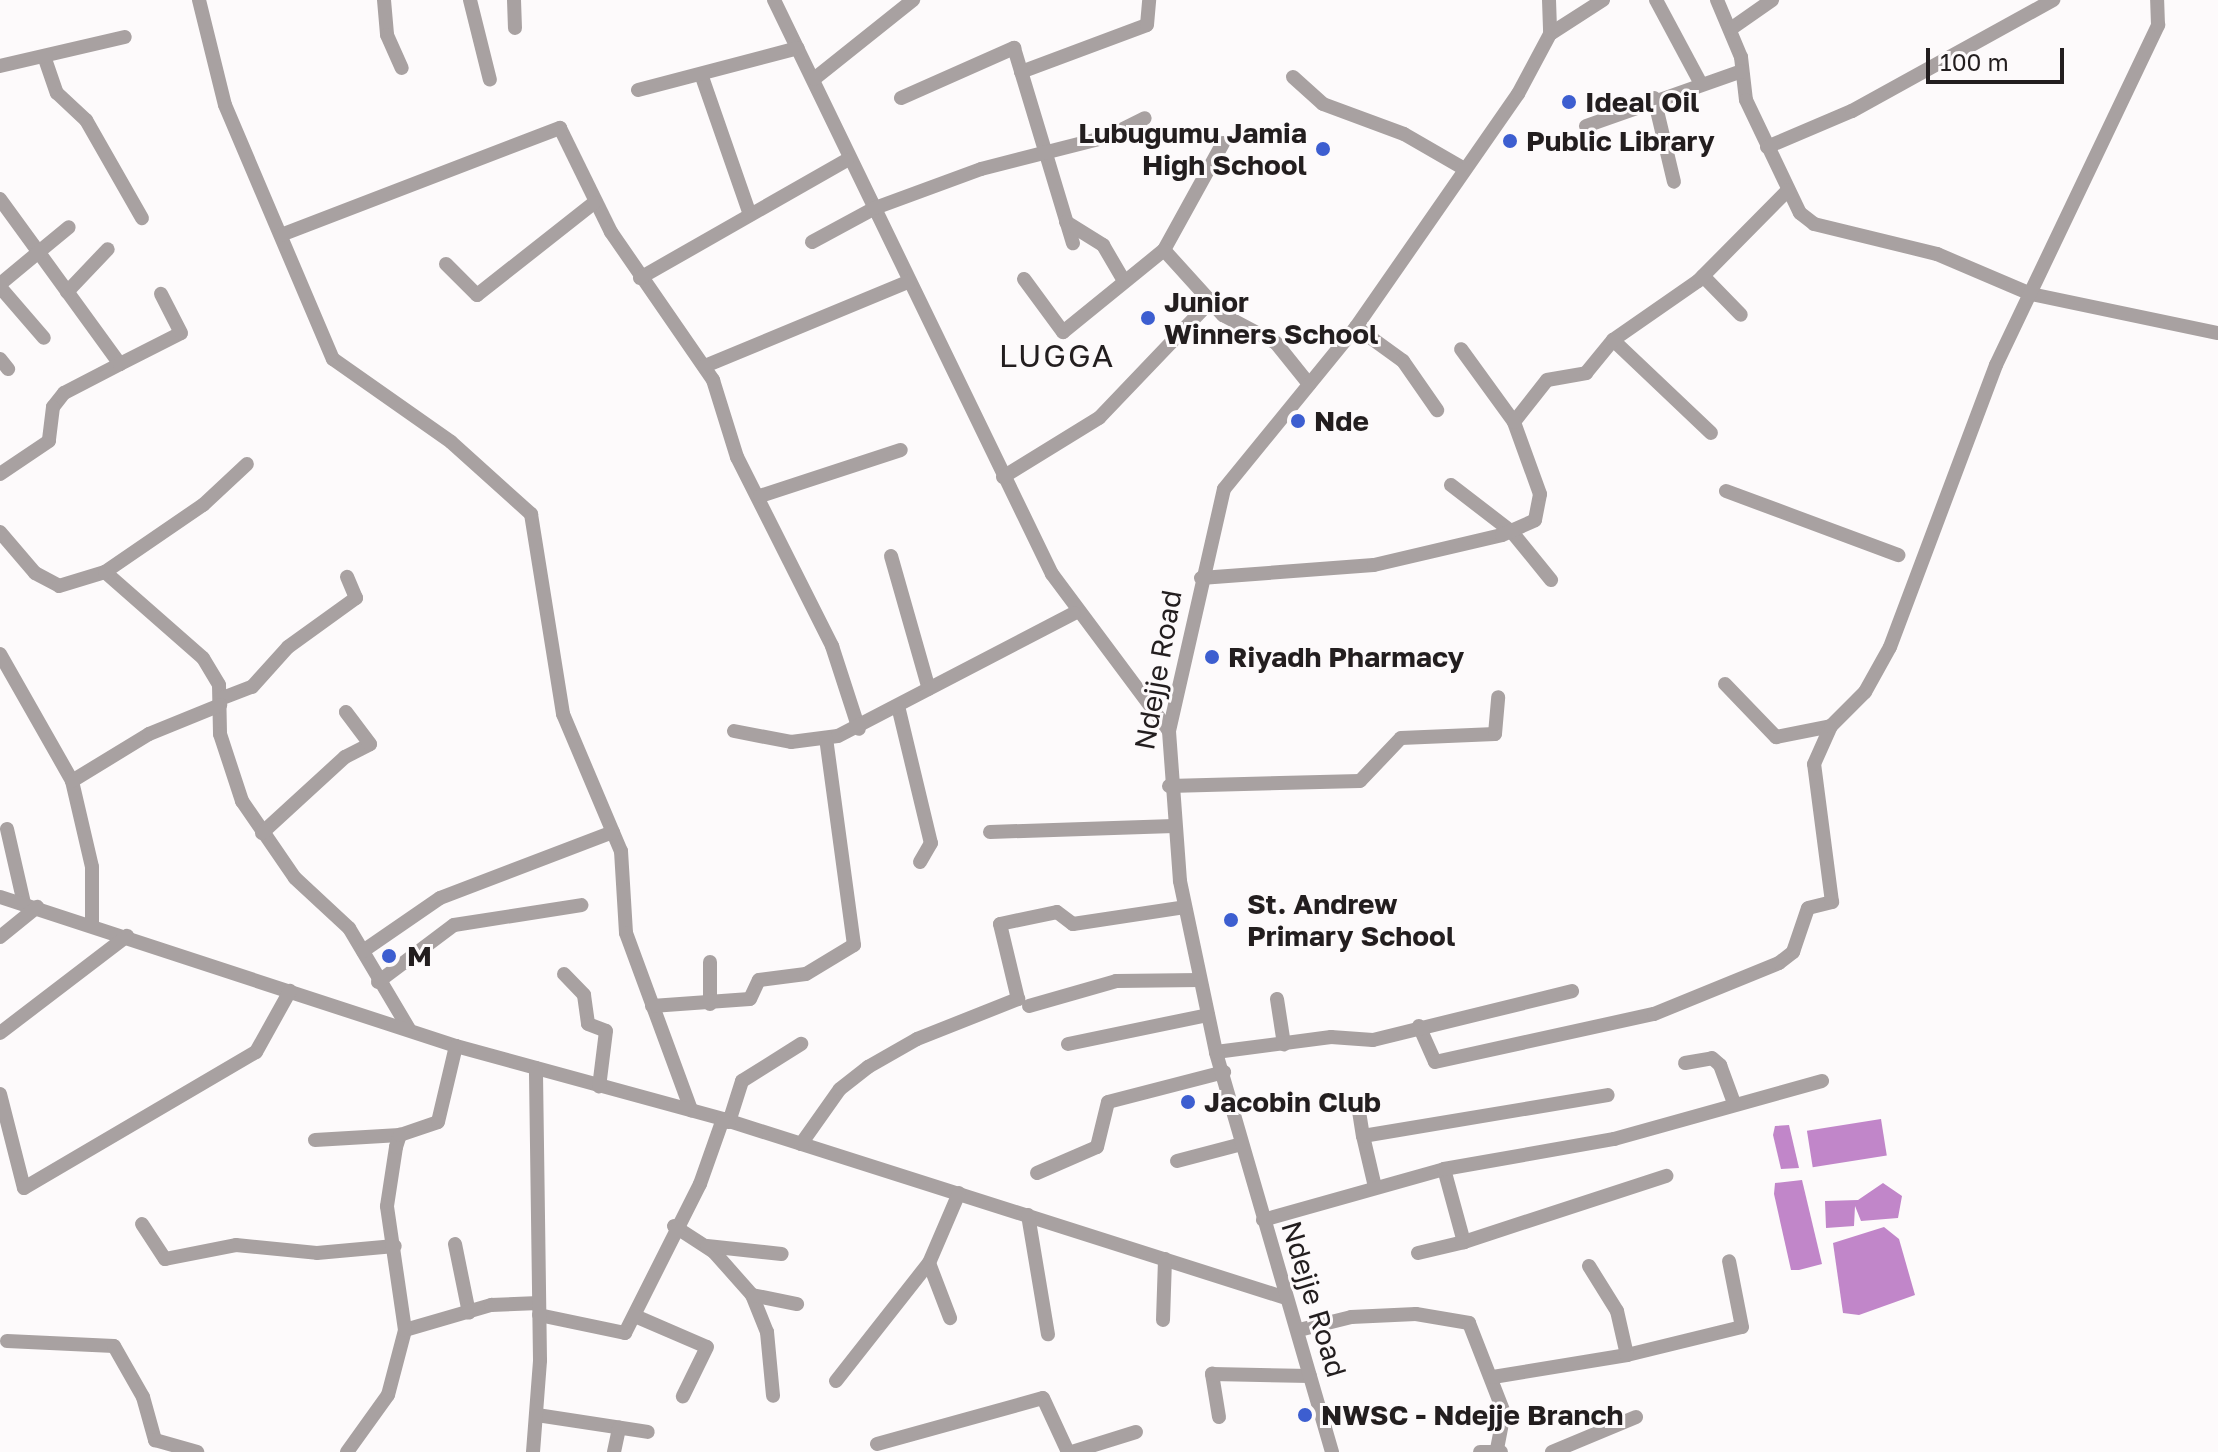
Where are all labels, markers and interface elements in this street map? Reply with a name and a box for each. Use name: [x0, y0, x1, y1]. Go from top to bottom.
scale bar: [1930, 32, 2068, 82]
text: 100 m: [1940, 47, 2009, 76]
place label: Ideal Oil: [1585, 85, 1699, 119]
marker: Ideal Oil: [1560, 93, 1578, 111]
place label: Lubugumu Jamia High School: [1078, 116, 1307, 182]
place label: Public Library: [1526, 124, 1715, 158]
marker: Public Library: [1501, 132, 1519, 150]
marker: Lubugumu Jamia High School: [1314, 140, 1332, 158]
place label: Junior Winners School: [1164, 285, 1378, 351]
marker: Junior Winners School: [1139, 309, 1157, 327]
district label: LUGGA: [999, 336, 1115, 374]
place label: Nde: [1314, 404, 1369, 438]
marker: Nde: [1289, 412, 1307, 430]
street label: Ndejje Road: [1127, 588, 1189, 752]
place label: Riyadh Pharmacy: [1228, 640, 1464, 674]
marker: Riyadh Pharmacy: [1203, 648, 1221, 666]
place label: St. Andrew Primary School: [1247, 887, 1455, 953]
marker: St. Andrew Primary School: [1222, 911, 1240, 929]
place label: M: [407, 939, 432, 973]
marker: M: [378, 945, 400, 967]
place label: Jacobin Club: [1204, 1085, 1381, 1119]
marker: Jacobin Club: [1179, 1093, 1197, 1111]
street label: Ndejje Road: [1274, 1217, 1354, 1381]
place label: NWSC - Ndejje Branch: [1321, 1398, 1623, 1432]
marker: NWSC - Ndejje Branch: [1296, 1406, 1314, 1424]

